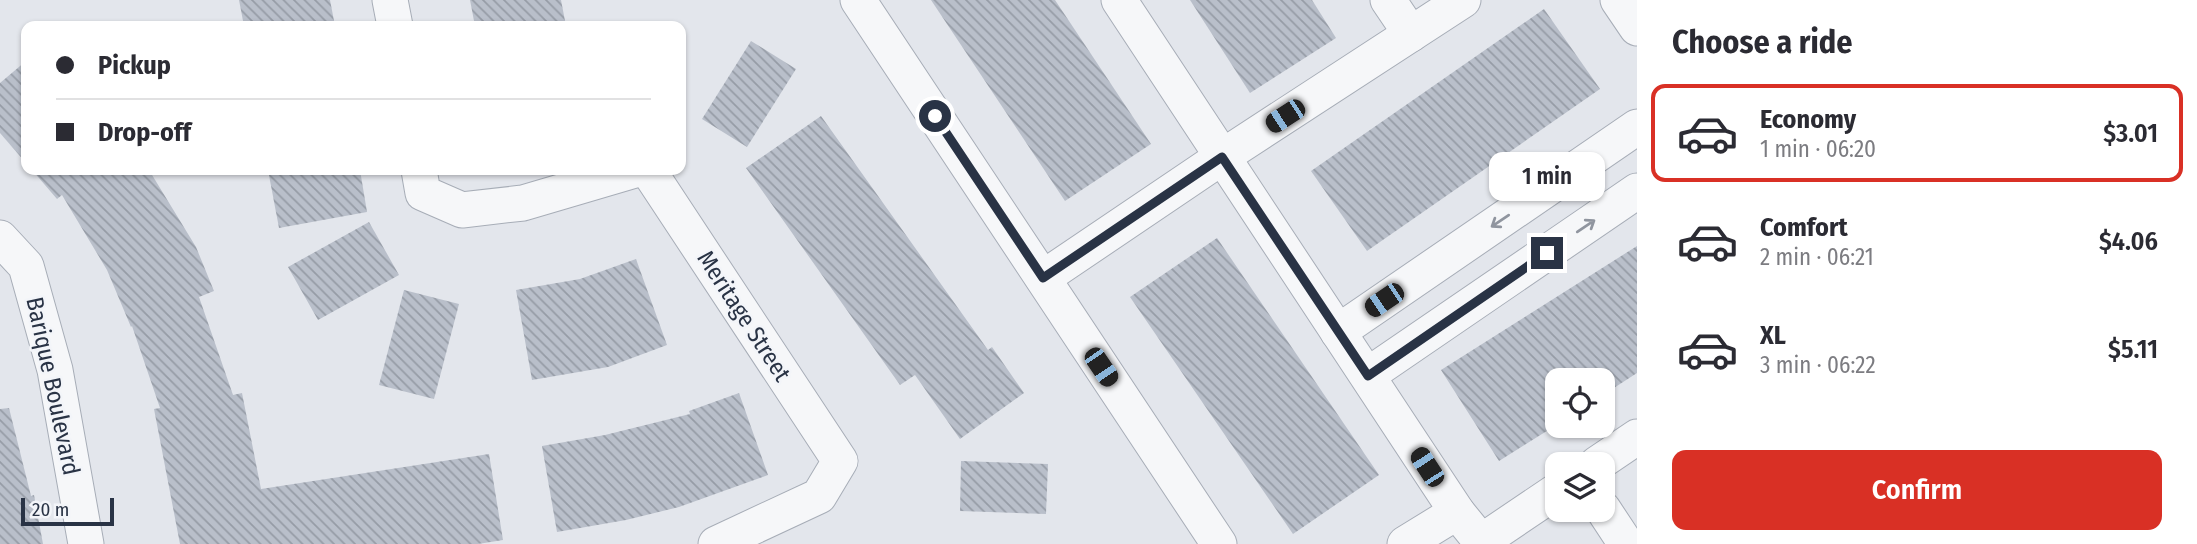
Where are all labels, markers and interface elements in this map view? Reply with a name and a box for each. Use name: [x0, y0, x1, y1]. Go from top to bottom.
text: Choose a ride: [1672, 23, 1853, 61]
text: Pickup: [98, 50, 171, 81]
car: [1262, 96, 1309, 136]
route start: [919, 100, 951, 132]
icon: car: [1676, 102, 1739, 165]
text: Economy: [1760, 104, 1856, 135]
text: Drop-off: [98, 117, 191, 148]
text: $3.01: [2103, 118, 2158, 149]
text: 1 min · 06:20: [1760, 135, 1876, 163]
callout: 1 min: [1489, 152, 1605, 201]
text: 1 min: [1522, 162, 1572, 190]
icon: car: [1676, 210, 1739, 273]
text: Comfort: [1760, 212, 1848, 243]
one-way arrow: [1491, 214, 1510, 228]
one-way arrow: [1576, 219, 1595, 233]
text: $4.06: [2099, 226, 2158, 257]
route end: [1531, 237, 1563, 269]
text: 2 min · 06:21: [1760, 243, 1874, 271]
street label: Meritage Street: [691, 245, 797, 387]
car: [1361, 280, 1408, 320]
street label: Barique Boulevard: [20, 294, 86, 478]
icon: car: [1676, 318, 1739, 381]
text: XL: [1760, 320, 1786, 351]
text: $5.11: [2108, 334, 2158, 365]
car: [1081, 344, 1122, 390]
text: 3 min · 06:22: [1760, 351, 1876, 379]
map controls: [1545, 368, 1615, 522]
button: locate: [1545, 368, 1615, 438]
car: [1407, 444, 1448, 490]
button: Confirm: [1672, 450, 2162, 530]
button: layers: [1545, 452, 1615, 522]
scale bar: [21, 495, 114, 527]
text: 20 m: [32, 498, 69, 521]

